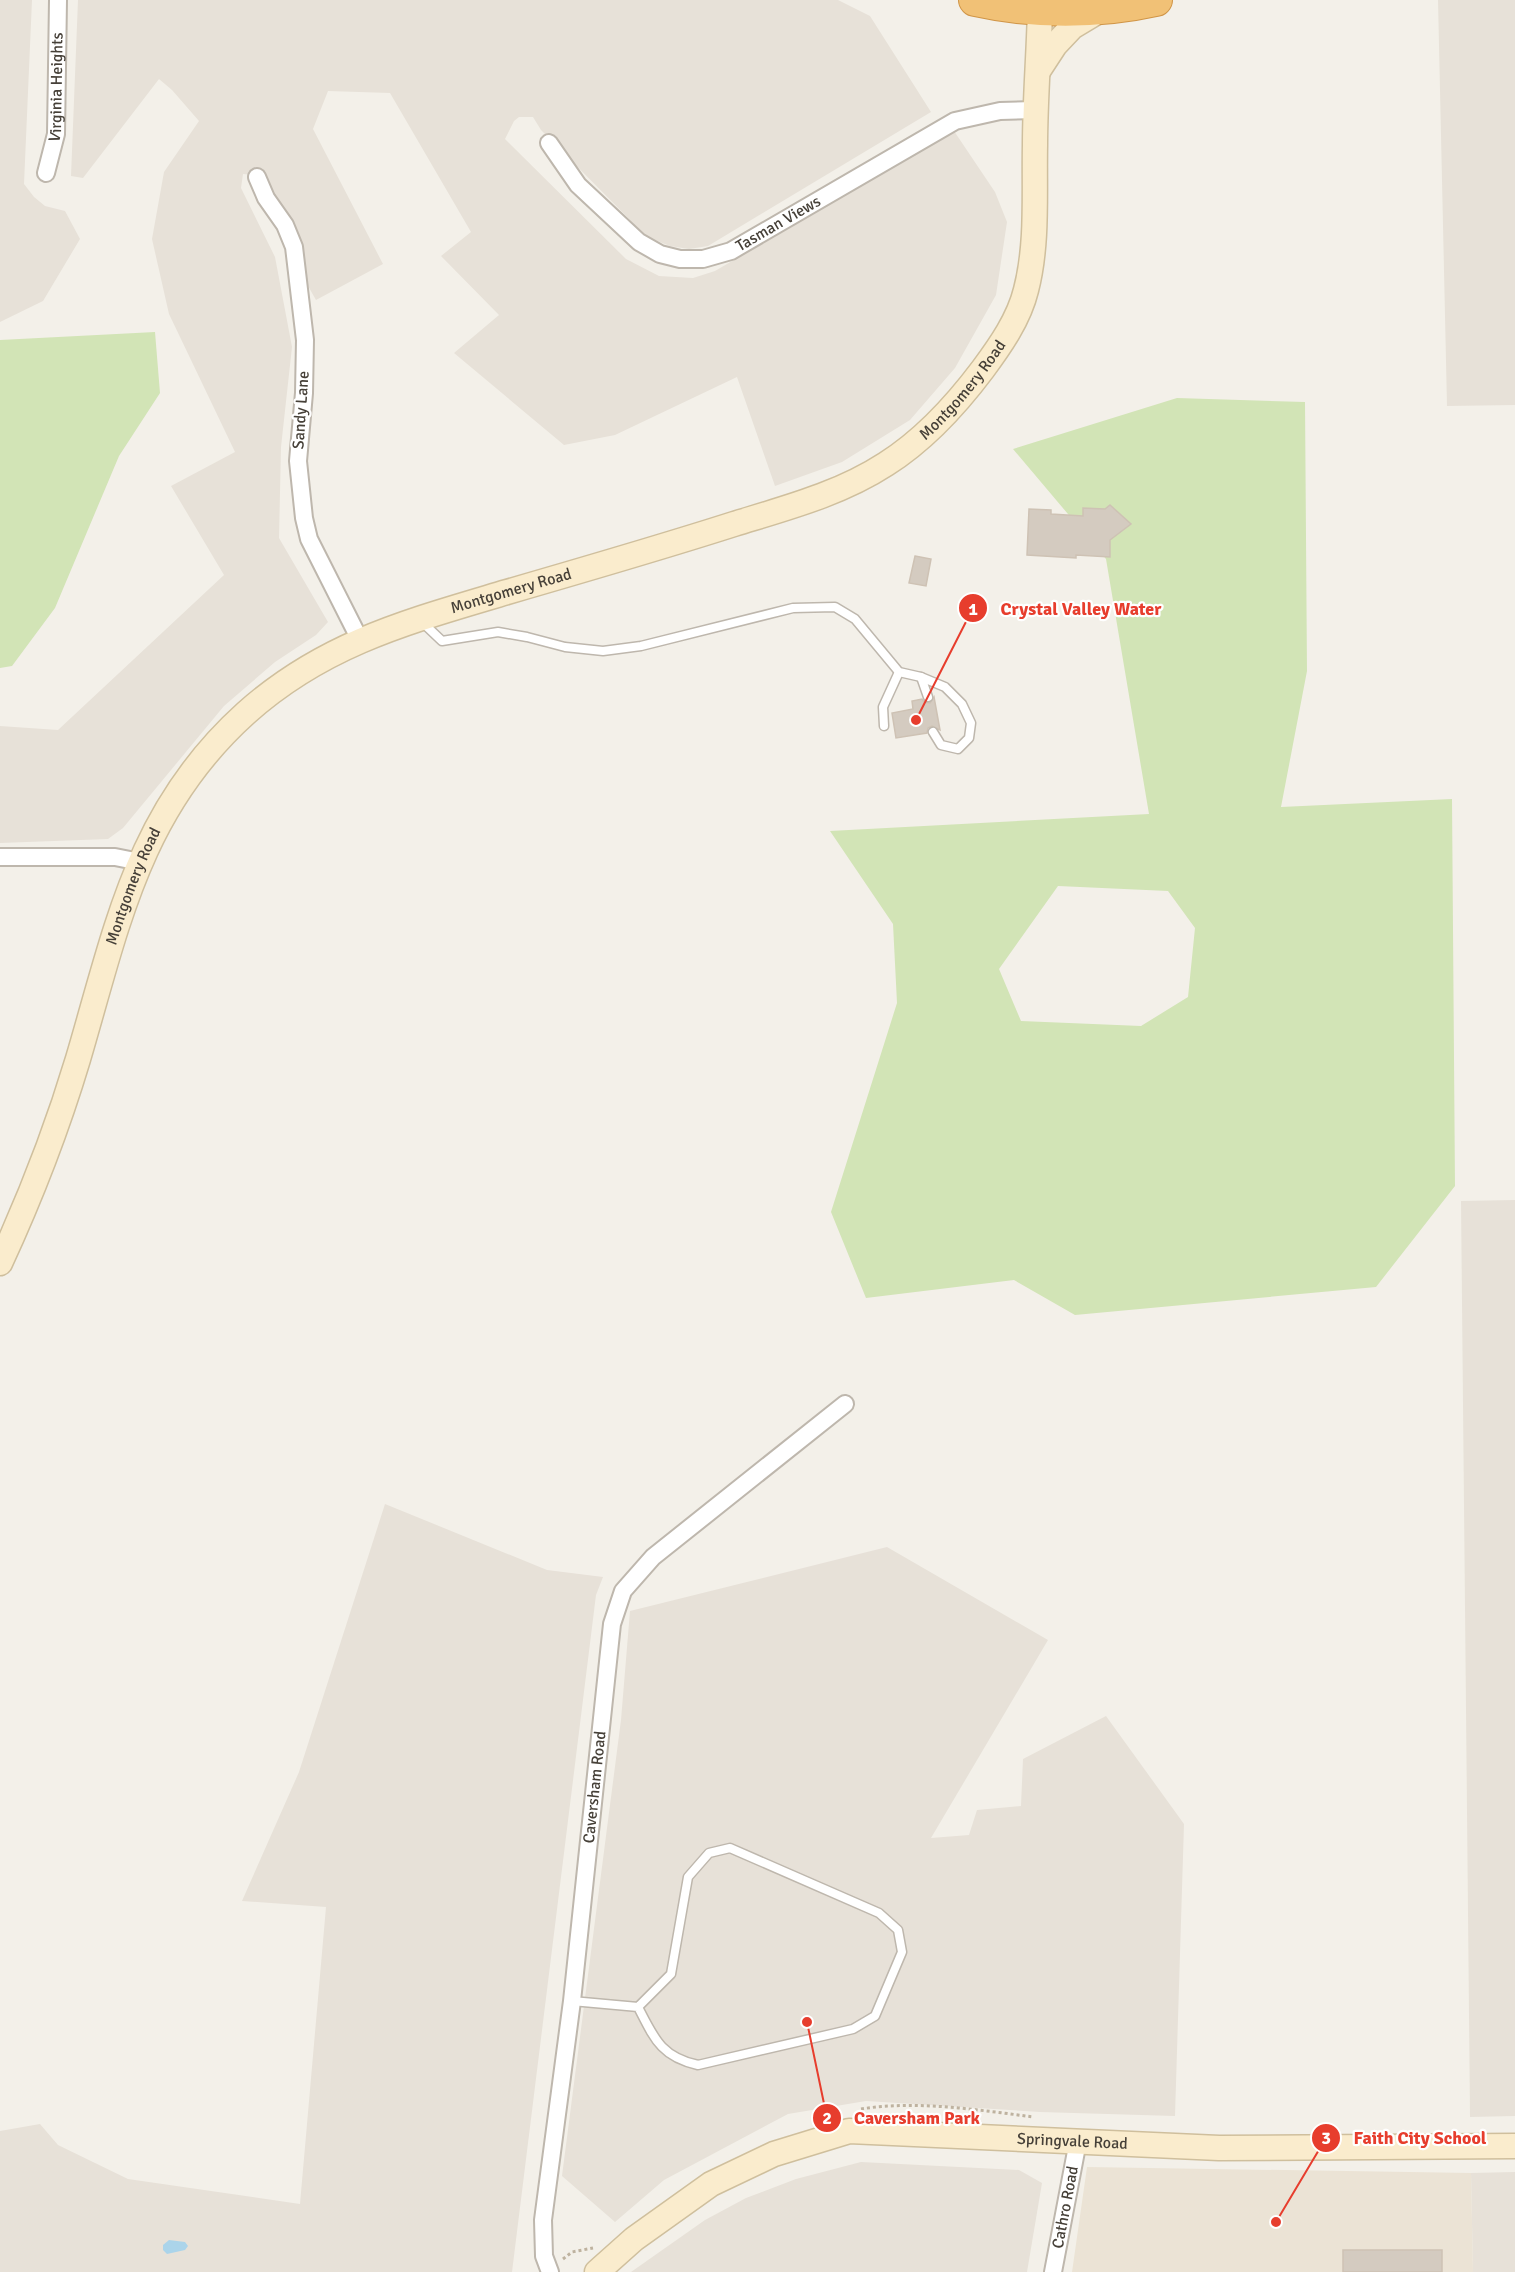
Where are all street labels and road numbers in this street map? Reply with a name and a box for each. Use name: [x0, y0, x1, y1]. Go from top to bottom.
street label: Virginia Heights: [44, 32, 68, 144]
street label: Tasman Views: [732, 191, 824, 256]
street label: Montgomery Road: [915, 336, 1010, 444]
street label: Sandy Lane: [288, 370, 314, 450]
street label: Montgomery Road: [448, 564, 574, 618]
street label: Montgomery Road: [101, 824, 165, 947]
street label: Caversham Road: [579, 1730, 611, 1844]
street label: Springvale Road: [1017, 2129, 1128, 2154]
street label: Cathro Road: [1048, 2164, 1083, 2250]

